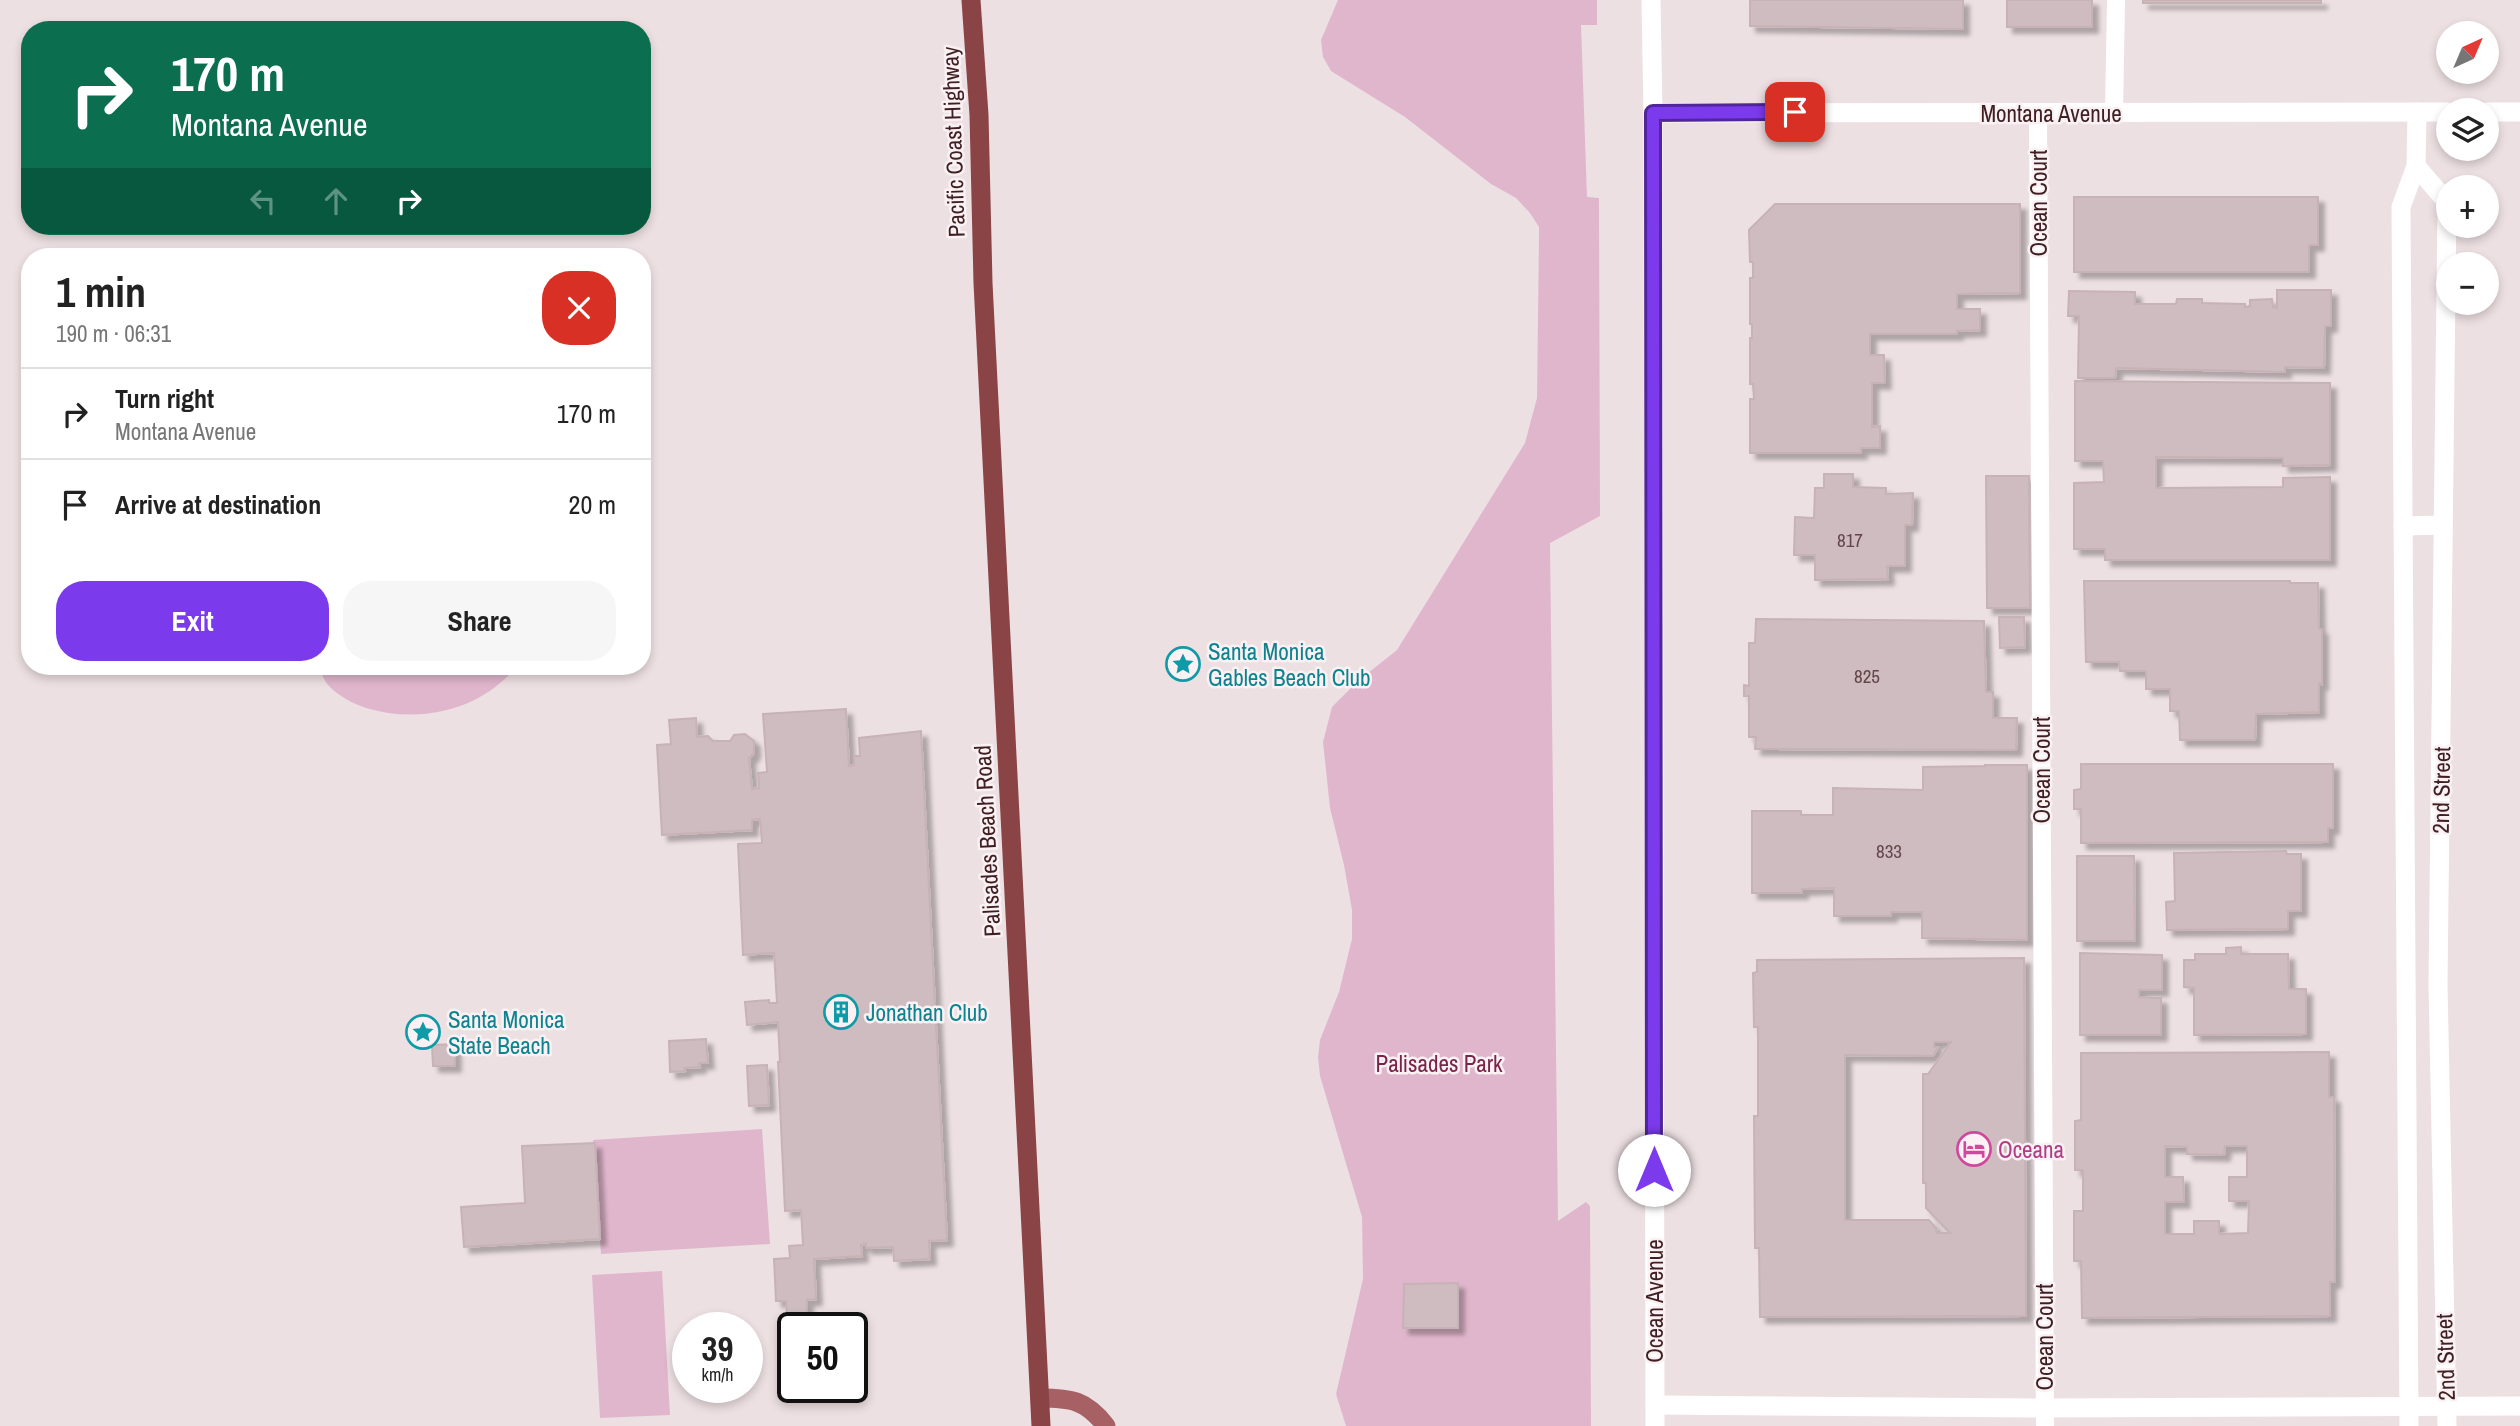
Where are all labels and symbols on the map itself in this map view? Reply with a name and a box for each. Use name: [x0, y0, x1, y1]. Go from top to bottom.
north arrow: [2436, 21, 2499, 84]
street label: Pacific Coast Highway: [934, 46, 972, 238]
pin: [1765, 82, 1825, 142]
street label: Montana Avenue: [1980, 98, 2122, 129]
street label: Ocean Court: [2023, 150, 2054, 256]
house number: 817: [1837, 527, 1863, 553]
place label: Santa Monica Gables Beach Club: [1208, 636, 1371, 693]
place icon: Santa Monica Gables Beach Club: [1164, 645, 1202, 683]
house number: 825: [1854, 663, 1880, 689]
street label: Ocean Court: [2026, 717, 2057, 823]
street label: Palisades Beach Road: [967, 744, 1007, 938]
street label: 2nd Street: [2425, 746, 2457, 834]
house number: 833: [1876, 838, 1902, 864]
building icon: Jonathan Club: [822, 993, 860, 1031]
place label: Jonathan Club: [866, 997, 988, 1028]
place label: Santa Monica State Beach: [448, 1004, 565, 1061]
place icon: Santa Monica State Beach: [404, 1013, 442, 1051]
park label: Palisades Park: [1376, 1048, 1503, 1079]
hotel icon: Oceana: [1955, 1130, 1993, 1168]
position arrow: [1617, 1133, 1691, 1207]
place label: Oceana: [1998, 1134, 2065, 1165]
street label: Ocean Avenue: [1639, 1239, 1670, 1363]
street label: Ocean Court: [2029, 1284, 2060, 1390]
speed limit sign: 50: [777, 1312, 868, 1403]
street label: 2nd Street: [2428, 1313, 2462, 1401]

